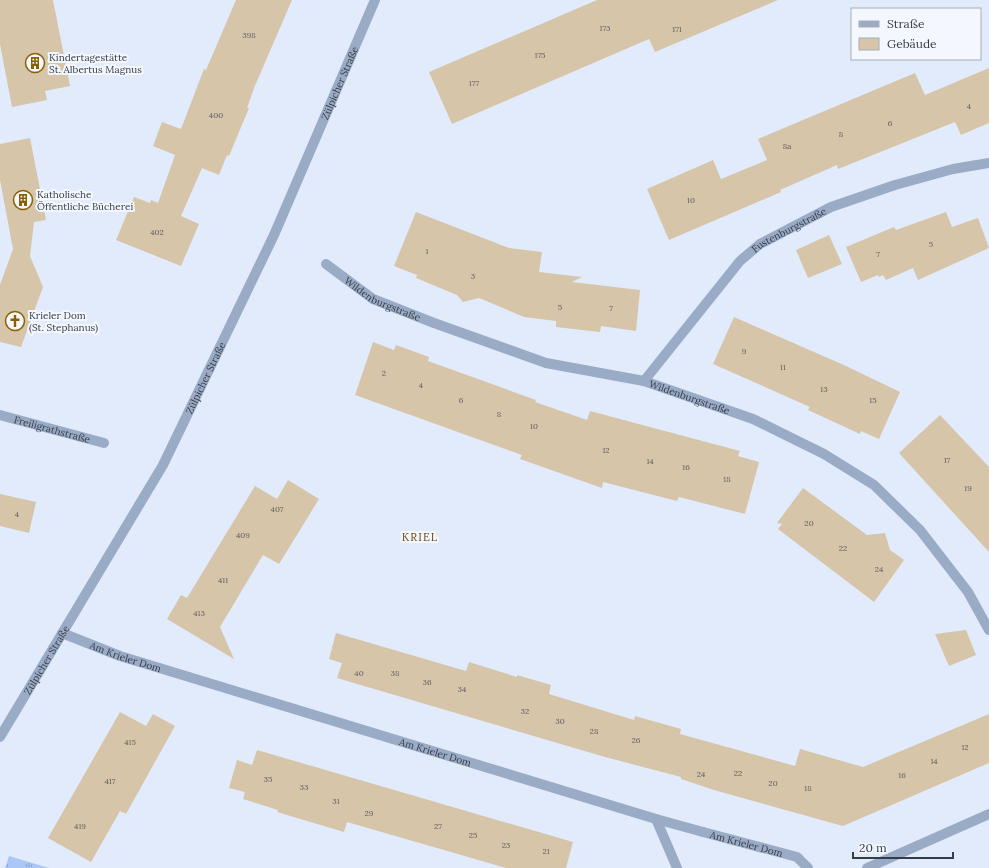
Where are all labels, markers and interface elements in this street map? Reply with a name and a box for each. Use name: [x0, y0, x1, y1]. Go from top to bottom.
legend: [851, 8, 981, 60]
text: Straße: [887, 16, 925, 31]
house number: 173: [599, 23, 611, 33]
house number: 171: [672, 24, 682, 34]
house number: 398: [242, 30, 256, 40]
text: Gebäude: [887, 36, 937, 51]
street label: Zülpicher Straße: [318, 44, 362, 122]
house number: 175: [535, 50, 545, 60]
place label: Kindertagestätte St. Albertus Magnus: [49, 51, 142, 76]
building icon: Kindertagestätte St. Albertus Magnus: [24, 52, 46, 74]
house number: 177: [469, 78, 479, 88]
house number: 4: [967, 101, 972, 111]
house number: 400: [209, 110, 223, 120]
house number: 6: [888, 118, 893, 128]
house number: 8: [839, 129, 844, 139]
house number: 8a: [783, 141, 791, 151]
place label: Katholische Öffentliche Bücherei: [37, 188, 133, 213]
building icon: Katholische Öffentliche Bücherei: [12, 189, 34, 211]
house number: 10: [687, 195, 695, 205]
street label: Fustenburgstraße: [749, 204, 829, 256]
house number: 402: [150, 227, 164, 237]
house number: 5: [929, 239, 933, 249]
house number: 1: [426, 246, 429, 256]
house number: 7: [876, 249, 880, 259]
house number: 3: [471, 271, 476, 281]
street label: Wildenburgstraße: [342, 274, 423, 324]
house number: 5: [558, 302, 562, 312]
house number: 7: [609, 303, 613, 313]
place label: Krieler Dom (St. Stephanus): [29, 309, 98, 334]
church icon: Krieler Dom (St. Stephanus): [4, 310, 26, 332]
street label: Zülpicher Straße: [183, 339, 229, 416]
house number: 9: [742, 346, 747, 356]
house number: 11: [780, 362, 786, 372]
house number: 2: [382, 368, 386, 378]
street label: Wildenburgstraße: [647, 377, 732, 418]
house number: 4: [419, 380, 424, 390]
house number: 13: [820, 384, 828, 394]
house number: 6: [459, 395, 464, 405]
house number: 15: [869, 395, 877, 405]
house number: 8: [497, 409, 502, 419]
street label: Freiligrathstraße: [12, 413, 92, 446]
house number: 10: [530, 421, 538, 431]
house number: 12: [602, 445, 610, 455]
house number: 17: [944, 455, 951, 465]
house number: 14: [646, 456, 654, 466]
house number: 16: [682, 462, 690, 472]
house number: 18: [723, 474, 731, 484]
house number: 19: [964, 483, 972, 493]
house number: 407: [271, 504, 284, 514]
house number: 4: [15, 509, 20, 519]
house number: 20: [804, 518, 814, 528]
house number: 409: [236, 530, 250, 540]
district label: KRIEL: [402, 530, 438, 544]
house number: 22: [839, 543, 847, 553]
house number: 24: [875, 564, 884, 574]
house number: 411: [218, 575, 228, 585]
house number: 413: [193, 608, 205, 618]
street label: Zülpicher Straße: [21, 623, 73, 697]
street label: Am Krieler Dom: [87, 638, 163, 675]
house number: 40: [354, 668, 364, 678]
house number: 38: [391, 668, 400, 678]
house number: 36: [422, 677, 432, 687]
house number: 34: [458, 684, 467, 694]
house number: 32: [521, 706, 529, 716]
house number: 30: [555, 716, 565, 726]
house number: 28: [590, 726, 599, 736]
street label: Am Krieler Dom: [397, 735, 473, 769]
house number: 26: [632, 735, 641, 745]
house number: 415: [124, 737, 136, 747]
house number: 12: [961, 742, 969, 752]
house number: 14: [930, 756, 938, 766]
house number: 22: [734, 768, 742, 778]
house number: 24: [697, 769, 706, 779]
house number: 16: [898, 770, 906, 780]
house number: 35: [264, 774, 272, 784]
house number: 417: [105, 776, 116, 786]
house number: 20: [768, 778, 778, 788]
house number: 33: [300, 782, 309, 792]
house number: 18: [804, 783, 812, 793]
house number: 31: [332, 796, 340, 806]
house number: 29: [365, 808, 374, 818]
house number: 419: [74, 821, 86, 831]
house number: 27: [434, 821, 442, 831]
street label: Am Krieler Dom: [708, 828, 784, 860]
house number: 25: [469, 830, 477, 840]
scale bar: [853, 834, 953, 860]
house number: 23: [502, 840, 511, 850]
text: 20 m: [859, 840, 887, 855]
house number: 21: [542, 846, 550, 856]

